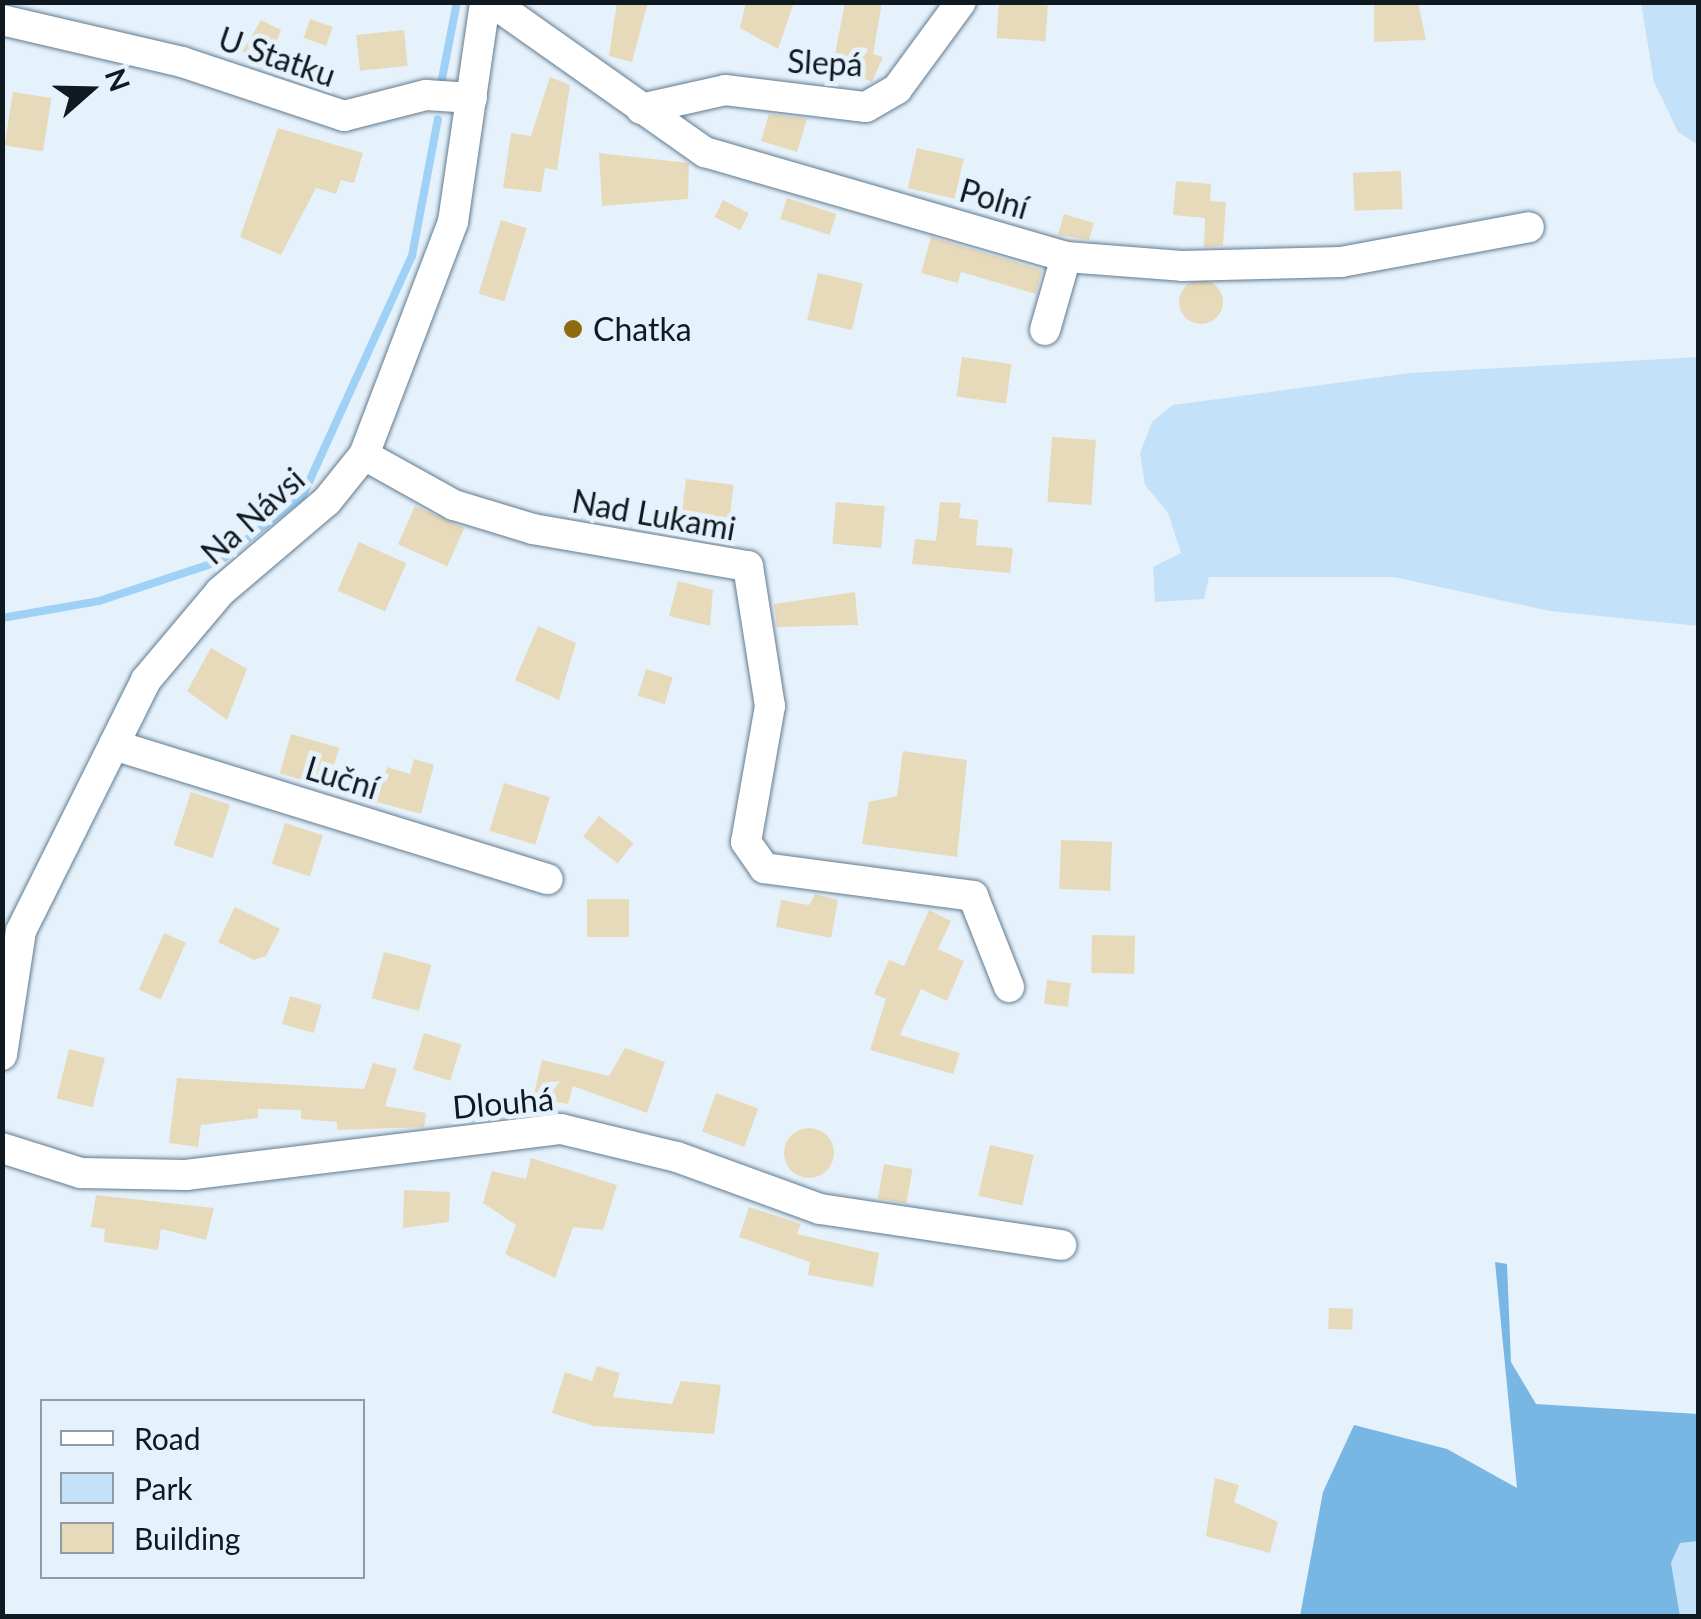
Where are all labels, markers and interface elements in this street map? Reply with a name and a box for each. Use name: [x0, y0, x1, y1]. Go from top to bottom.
street label: U Statku: [213, 19, 341, 95]
north arrow: [40, 40, 140, 140]
street label: Slepá: [786, 42, 864, 84]
text: N: [99, 64, 138, 96]
street label: Polní: [955, 171, 1033, 227]
place label: Chatka: [593, 310, 692, 348]
marker: Chatka: [562, 318, 584, 340]
street label: Na Návsi: [194, 460, 312, 572]
street label: Nad Lukami: [569, 482, 739, 548]
street label: Luční: [301, 749, 383, 807]
street label: Dlouhá: [451, 1079, 555, 1127]
legend: [40, 1399, 365, 1579]
text: Road: [134, 1420, 201, 1456]
text: Park: [134, 1470, 193, 1506]
text: Building: [134, 1520, 240, 1556]

